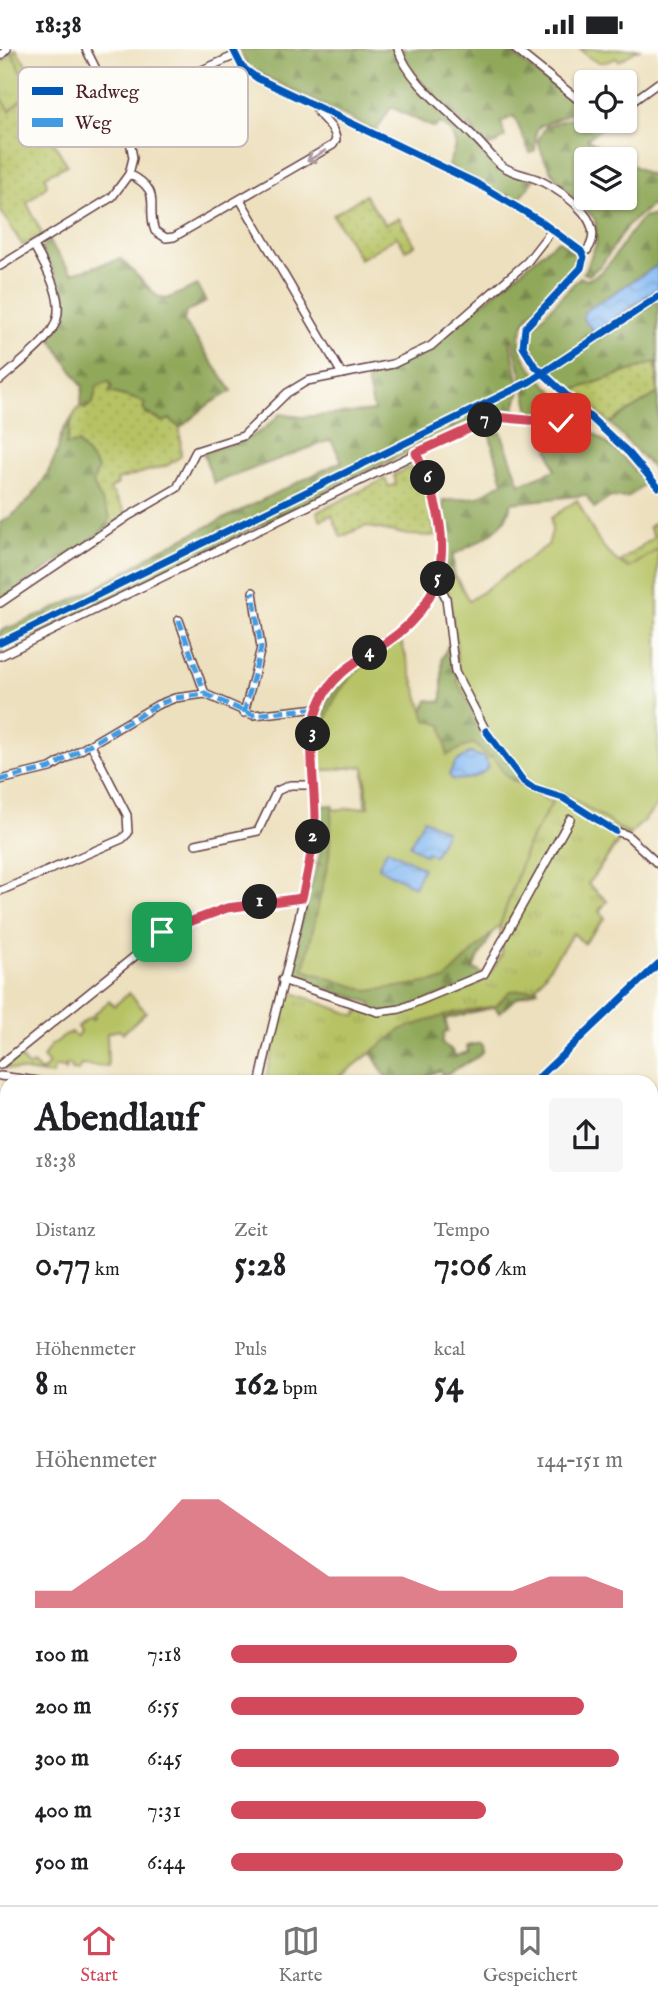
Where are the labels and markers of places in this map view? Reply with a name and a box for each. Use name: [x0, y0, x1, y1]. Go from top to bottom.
pin: [531, 393, 591, 453]
pin: 7: [468, 403, 503, 437]
pin: 6: [410, 461, 446, 495]
pin: 5: [420, 561, 456, 597]
pin: 4: [352, 635, 388, 671]
pin: 3: [296, 717, 330, 751]
pin: 2: [296, 819, 330, 855]
pin: 1: [243, 885, 278, 919]
pin: [132, 902, 192, 962]

